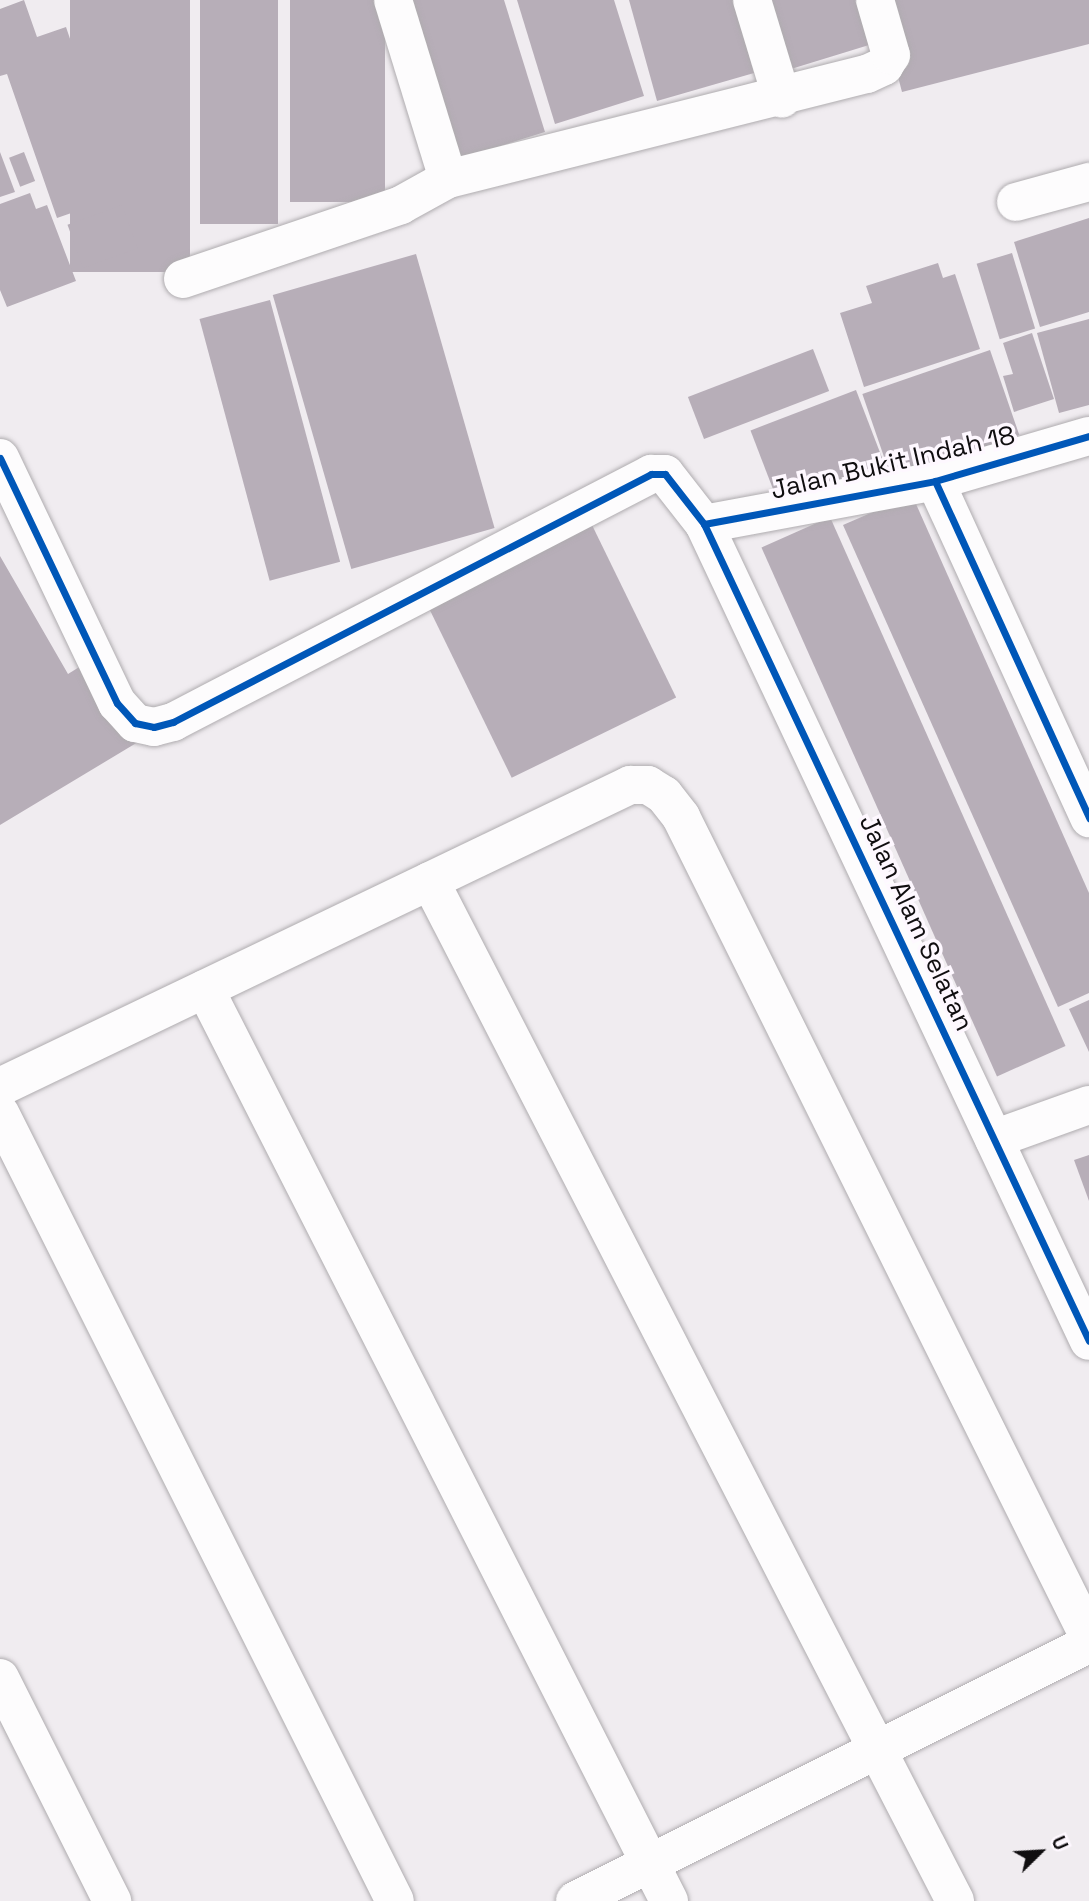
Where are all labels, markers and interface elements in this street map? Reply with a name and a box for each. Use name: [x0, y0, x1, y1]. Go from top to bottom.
street label: Jalan Bukit Indah 18: [768, 420, 1018, 506]
street label: Jalan Alam Selatan: [852, 810, 980, 1036]
north arrow: [1005, 1817, 1075, 1887]
text: U: [1046, 1832, 1074, 1854]

